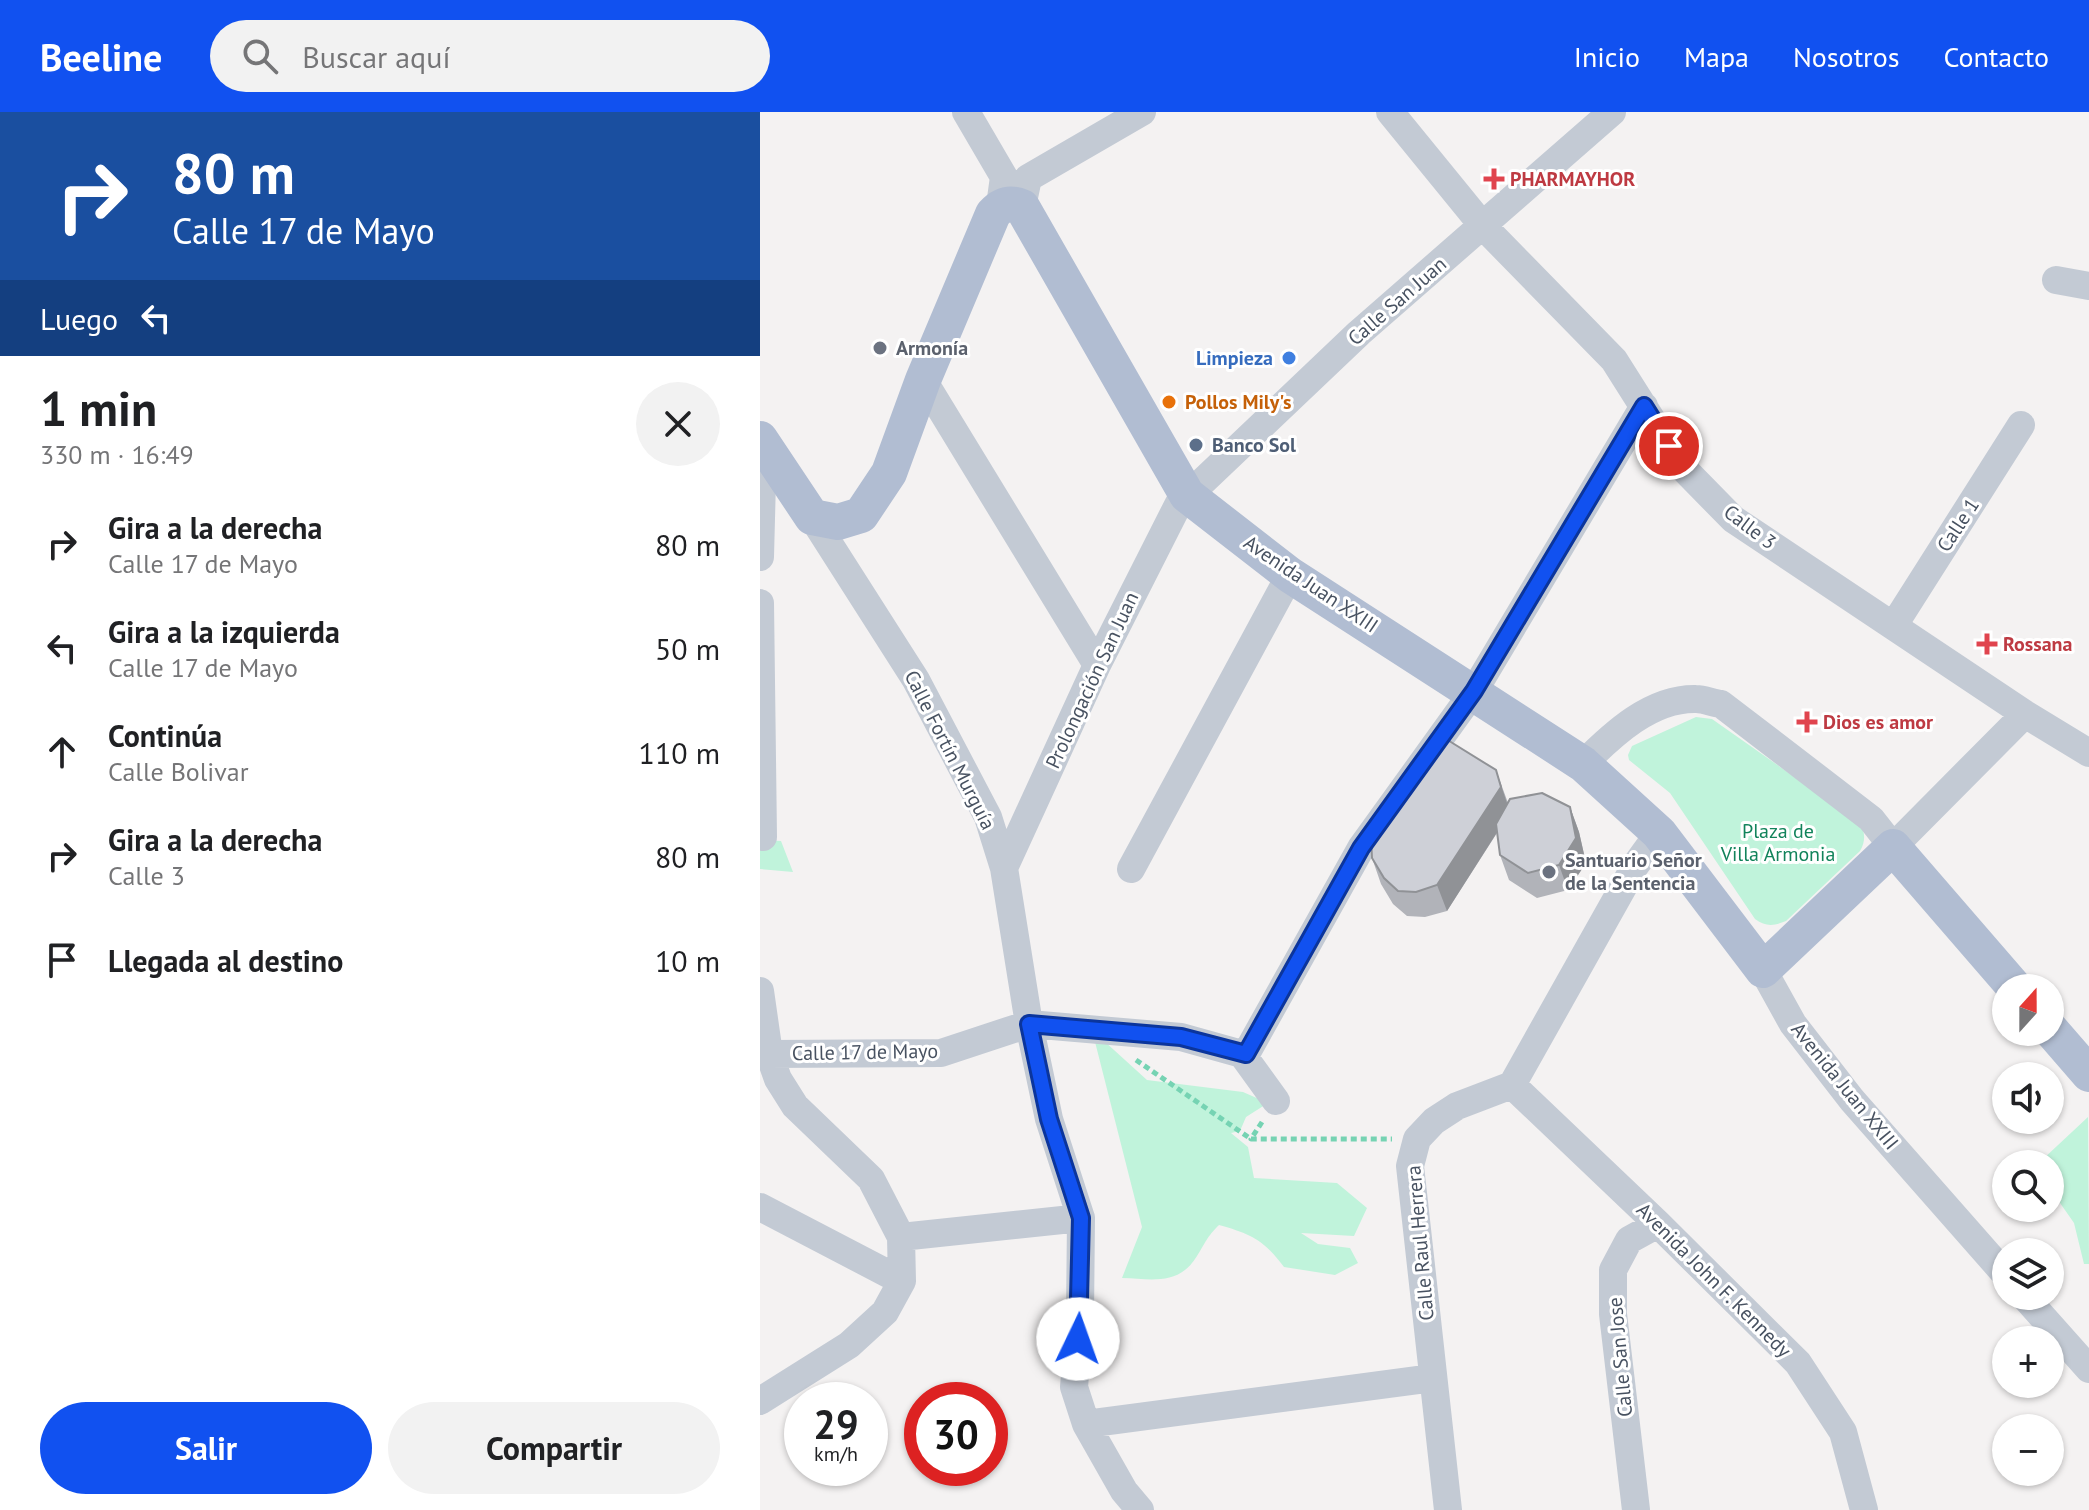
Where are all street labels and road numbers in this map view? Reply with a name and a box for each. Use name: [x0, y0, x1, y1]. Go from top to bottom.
street label: Calle San Juan: [1342, 251, 1452, 351]
street label: Calle 1: [1931, 493, 1985, 557]
street label: Calle 3: [1719, 499, 1781, 555]
street label: Avenida Juan XXIII: [1239, 529, 1383, 639]
street label: Prolongación San Juan: [1040, 588, 1144, 772]
street label: Calle Fortín Murguía: [899, 666, 1001, 834]
street label: Avenida Juan XXIII: [1786, 1017, 1904, 1155]
street label: Calle 17 de Mayo: [792, 1038, 938, 1066]
street label: Calle Raul Herrera: [1400, 1164, 1440, 1322]
street label: Avenida John F. Kennedy: [1631, 1197, 1797, 1363]
street label: Calle San Jose: [1602, 1296, 1638, 1418]

